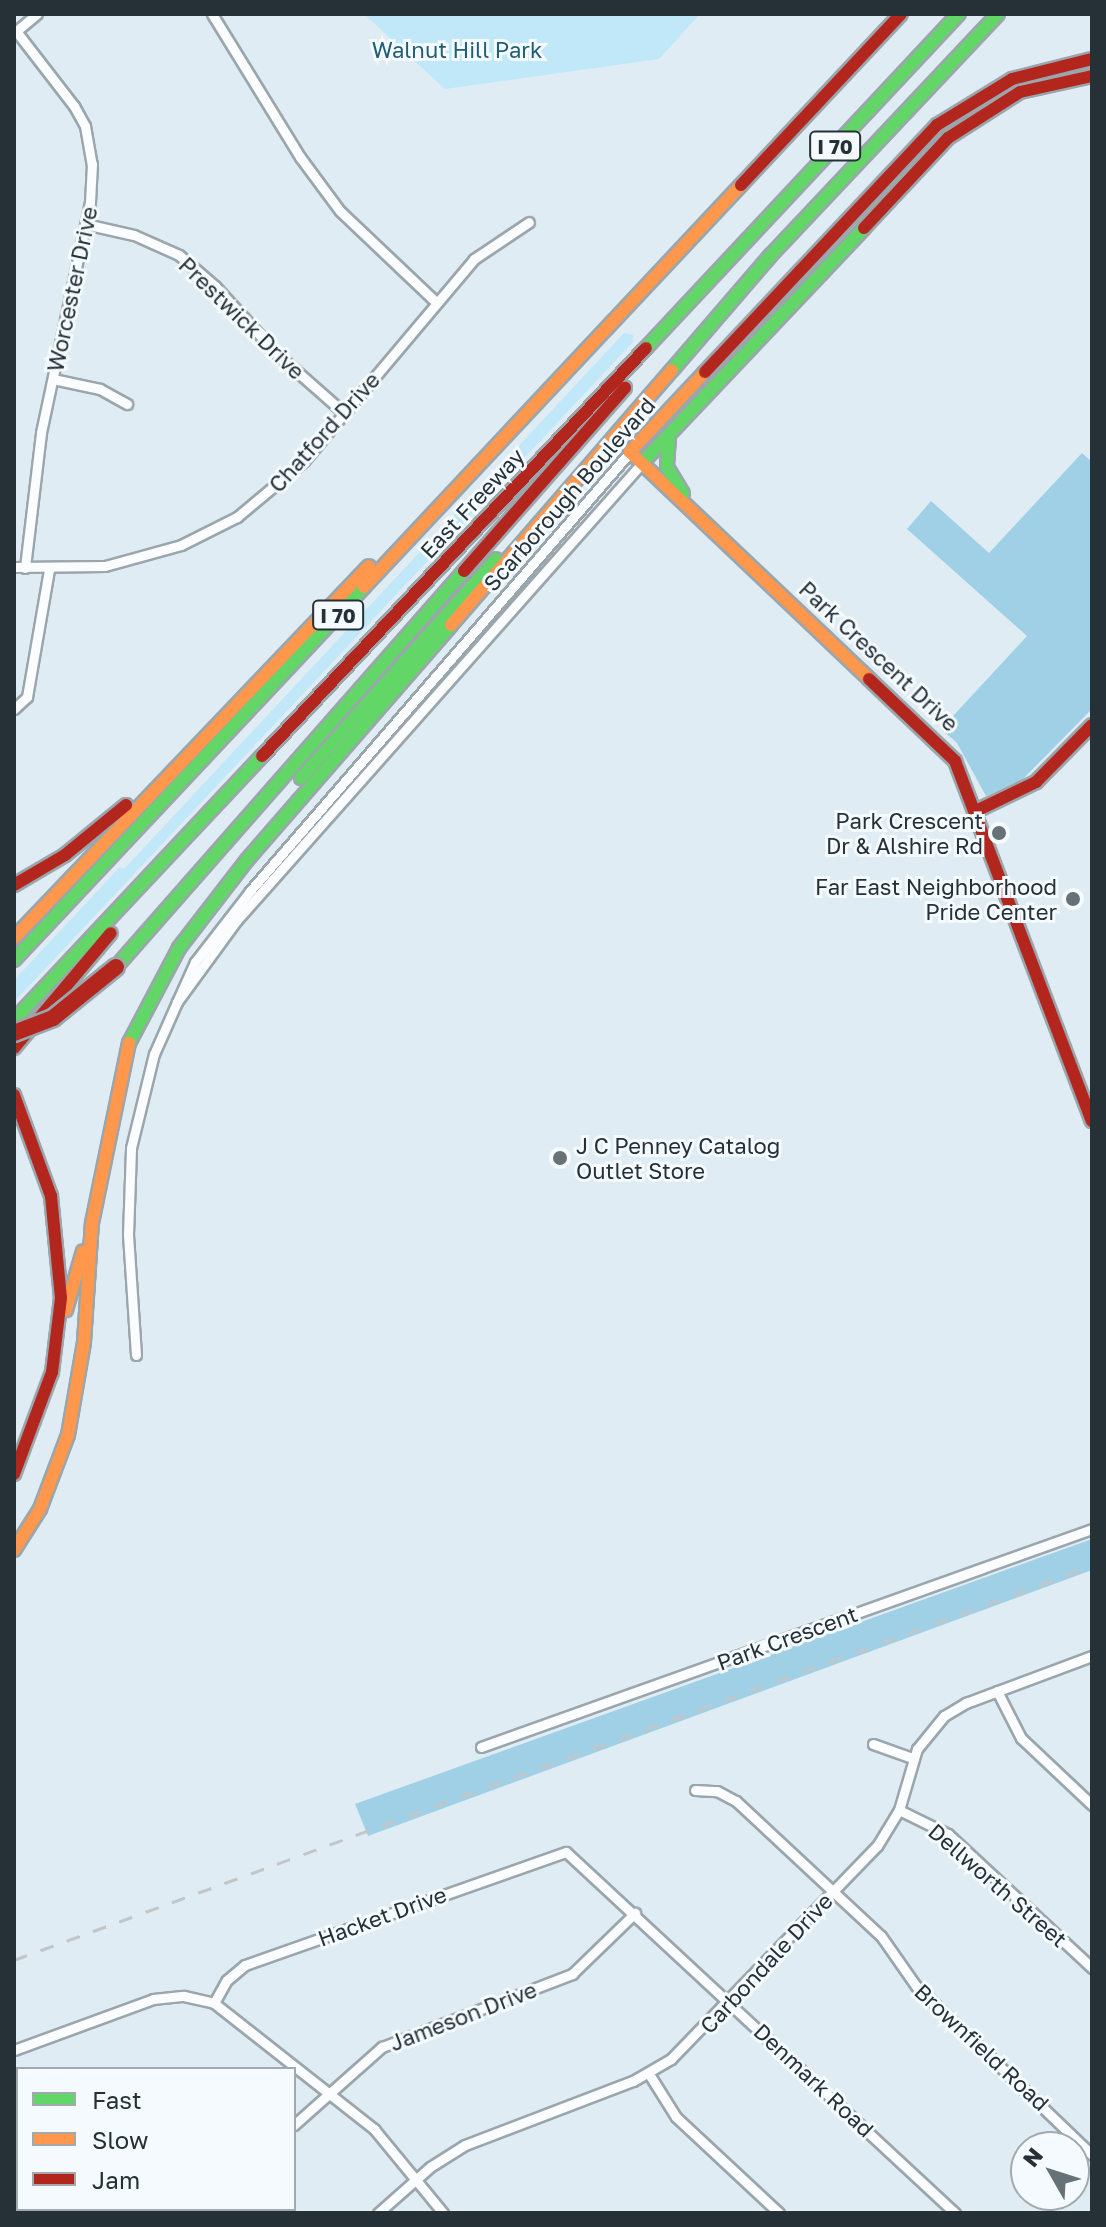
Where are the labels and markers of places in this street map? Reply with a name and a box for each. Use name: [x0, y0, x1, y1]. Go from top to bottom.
place label: Park Crescent Dr & Alshire Rd: [826, 807, 983, 858]
marker: Park Crescent Dr & Alshire Rd: [990, 824, 1008, 842]
place label: Far East Neighborhood Pride Center: [815, 873, 1057, 924]
marker: Far East Neighborhood Pride Center: [1064, 890, 1082, 908]
place label: J C Penney Catalog Outlet Store: [576, 1132, 780, 1184]
marker: J C Penney Catalog Outlet Store: [551, 1149, 569, 1167]

